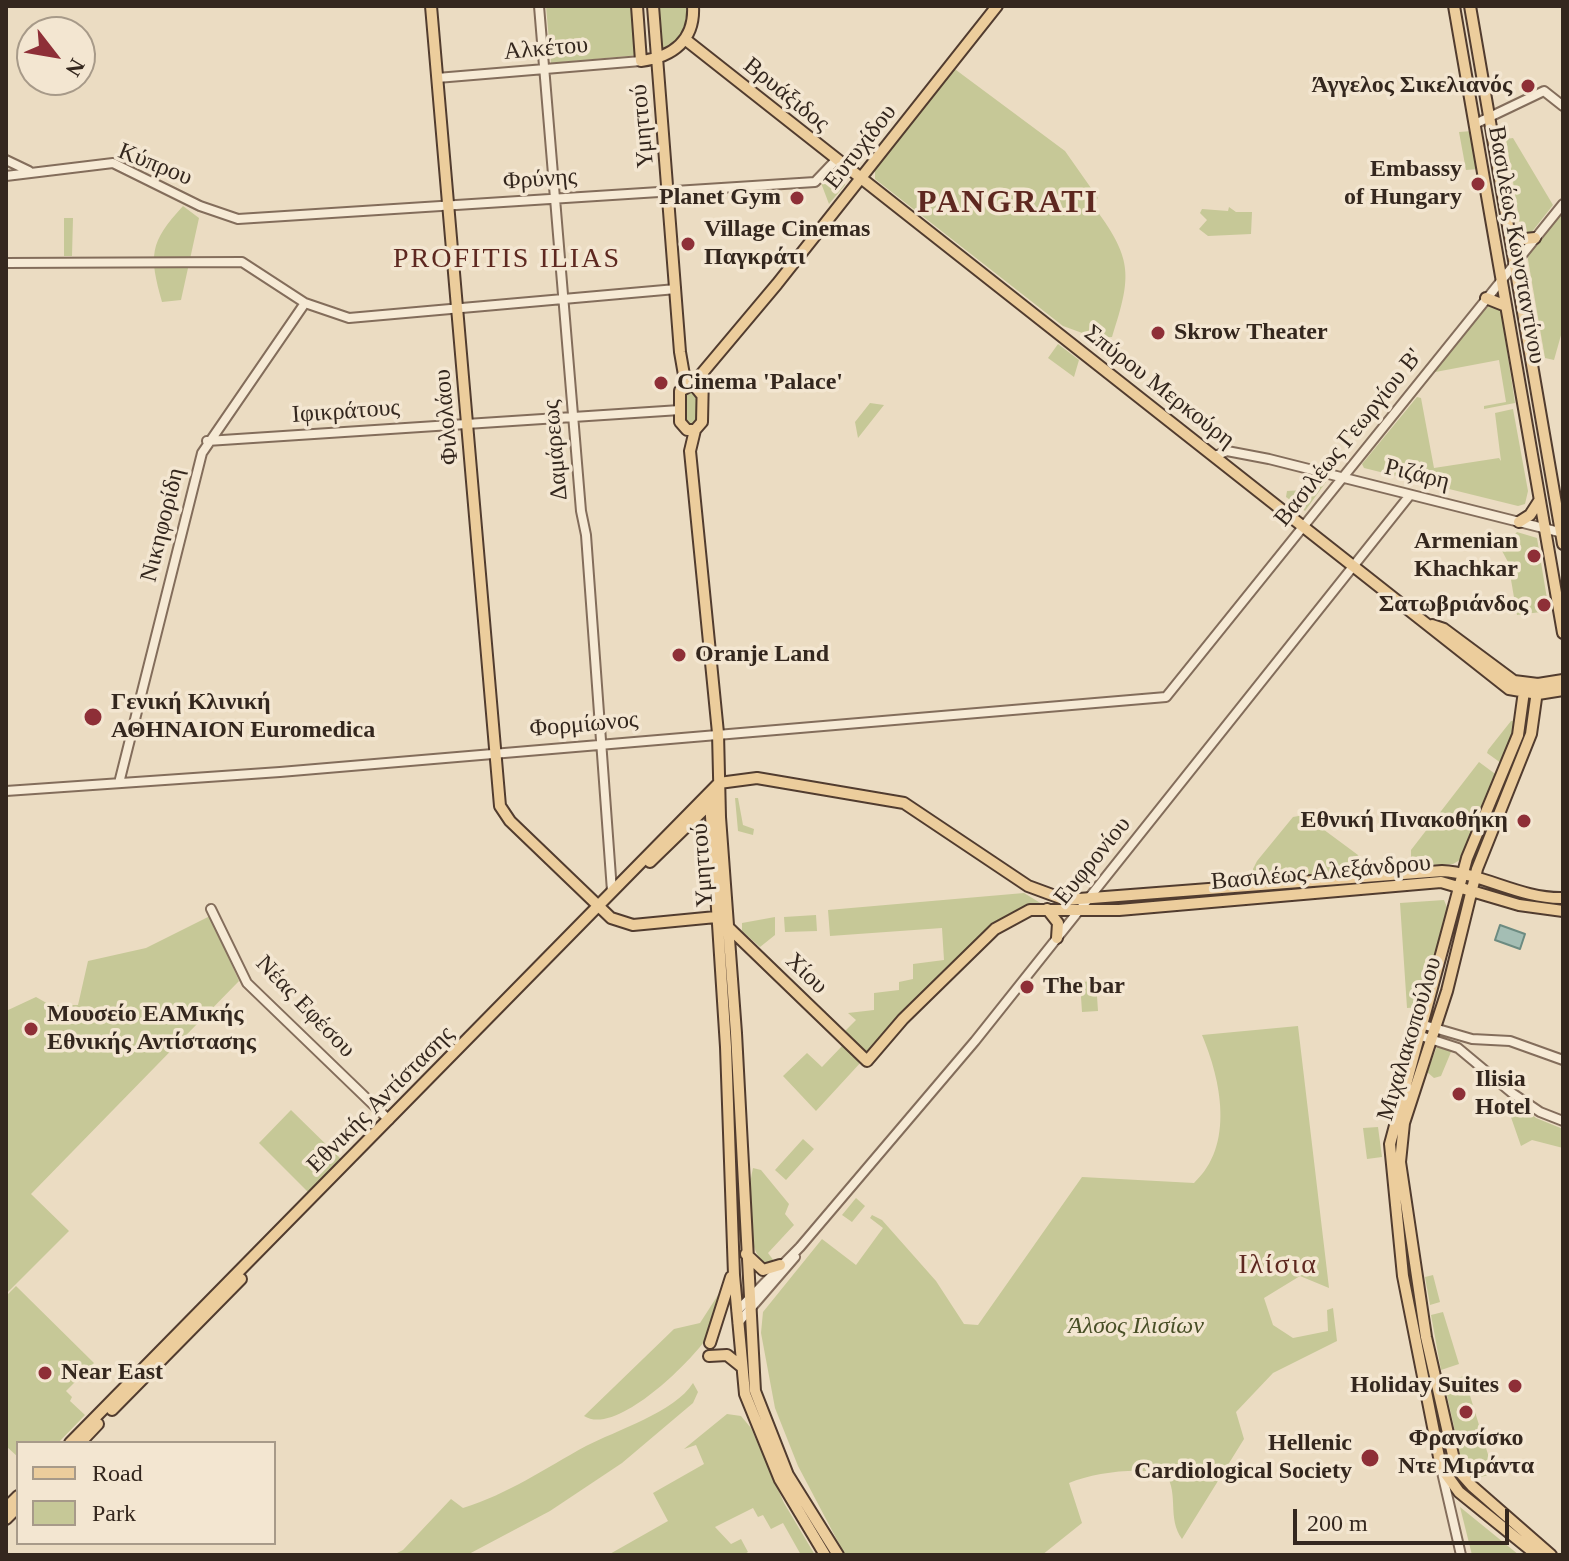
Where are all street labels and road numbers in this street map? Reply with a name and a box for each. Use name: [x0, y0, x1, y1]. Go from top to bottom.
street label: Αλκέτου: [503, 31, 589, 67]
street label: Βρυάξιδος: [737, 52, 835, 138]
street label: Υμηττού: [625, 83, 661, 169]
street label: Ευτυχίδου: [819, 99, 903, 195]
street label: Βασιλέως Κωνσταντίνου: [1481, 124, 1551, 366]
street label: Κύπρου: [114, 137, 196, 193]
street label: Φρύνης: [502, 163, 578, 197]
street label: Σπύρου Μερκούρη: [1078, 319, 1240, 455]
street label: Βασιλέως Γεωργίου Β': [1269, 343, 1429, 533]
street label: Φιλολάου: [428, 368, 466, 466]
street label: Ιφικράτους: [291, 394, 401, 430]
street label: Δαμάρεως: [537, 399, 575, 501]
street label: Ριζάρη: [1382, 453, 1452, 497]
street label: Νικηφορίδη: [135, 465, 191, 585]
street label: Φορμίωνος: [528, 706, 640, 744]
street label: Ευφρονίου: [1049, 811, 1137, 911]
street label: Υμηττού: [686, 822, 720, 908]
street label: Βασιλέως Αλεξάνδρου: [1210, 849, 1432, 897]
street label: Χίου: [779, 947, 833, 1001]
street label: Νέας Εφέσου: [249, 950, 361, 1064]
street label: Μιχαλακοπούλου: [1371, 954, 1449, 1124]
street label: Εθνικής Αντίστασης: [301, 1020, 461, 1180]

